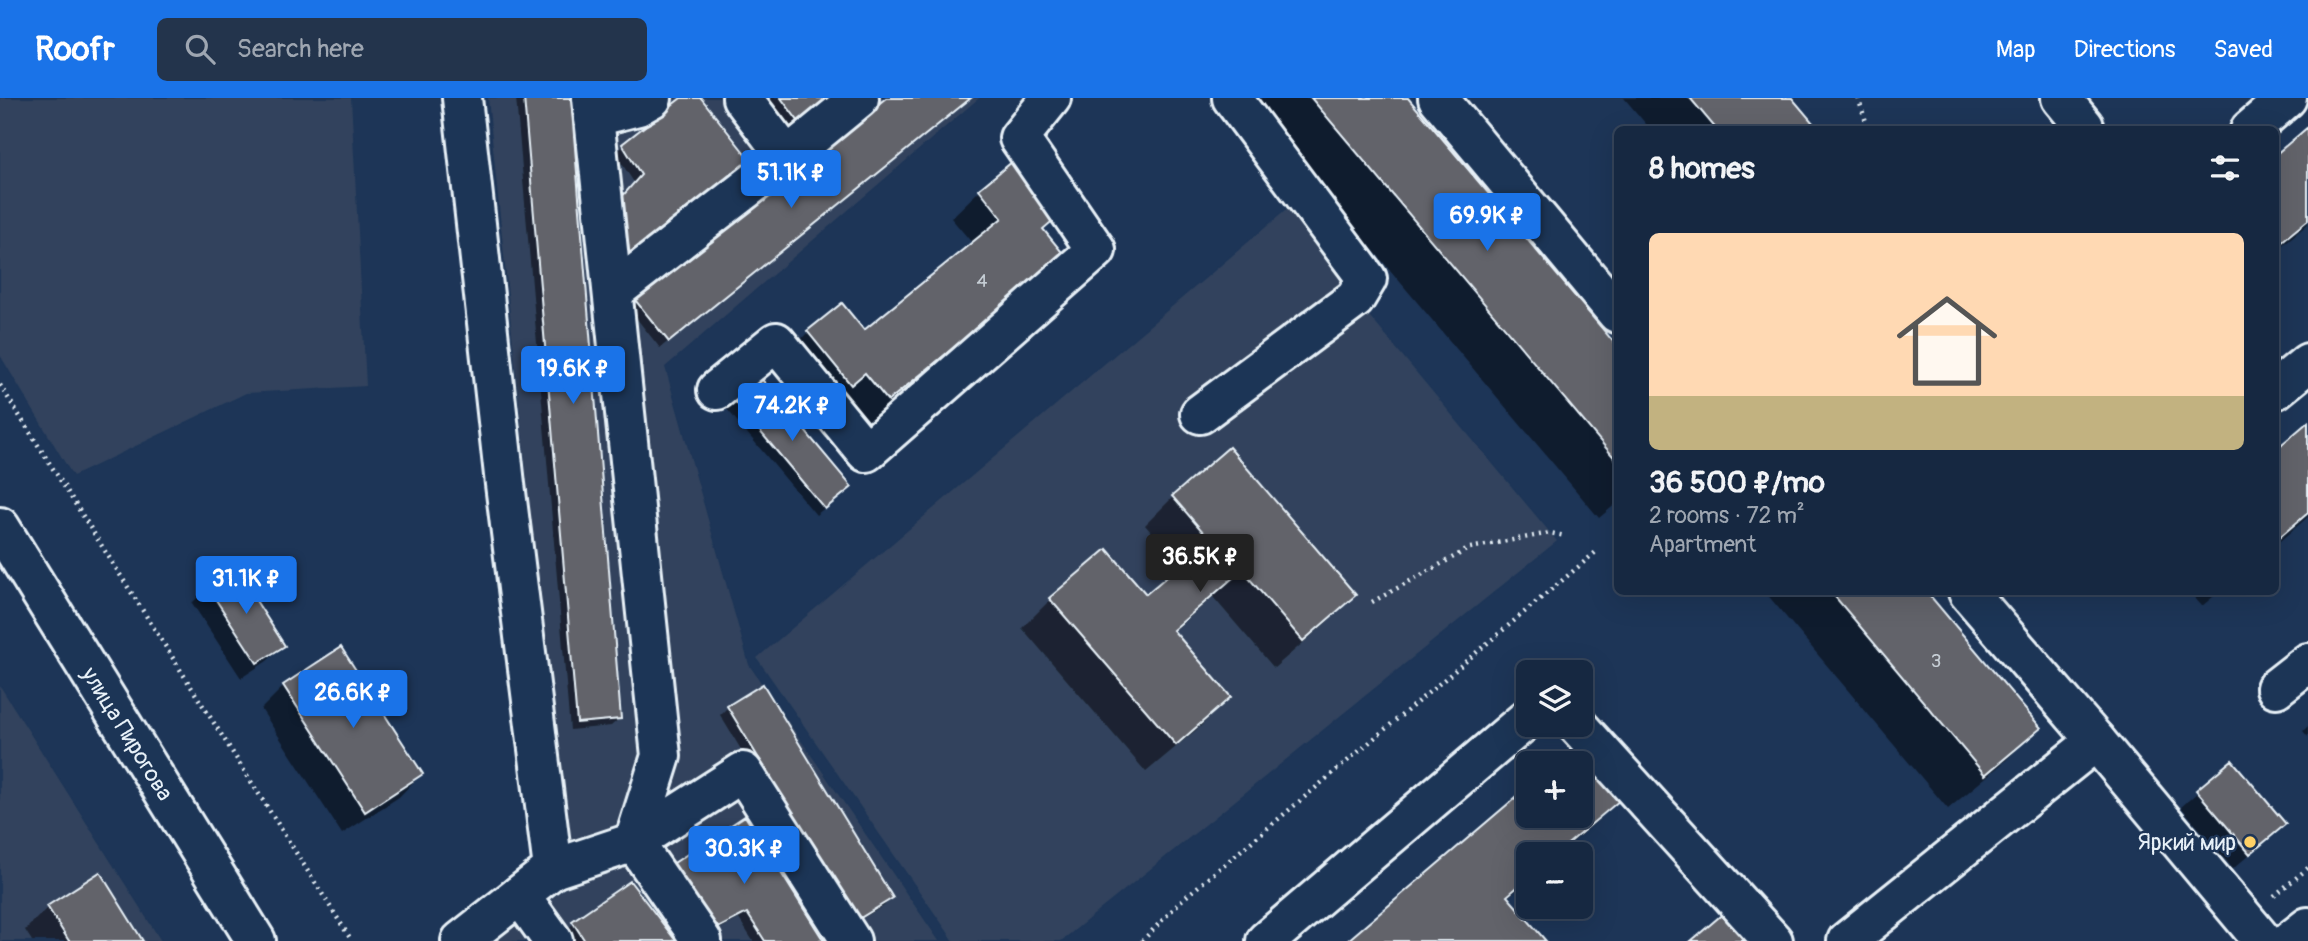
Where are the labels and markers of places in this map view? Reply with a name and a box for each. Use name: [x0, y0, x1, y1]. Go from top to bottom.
pin: 51.1K ₽: [726, 150, 856, 210]
pin: 69.9K ₽: [1422, 194, 1552, 253]
pin: 19.6K ₽: [508, 346, 638, 406]
pin: 74.2K ₽: [727, 384, 857, 443]
pin: 36.5K ₽: [1135, 534, 1265, 594]
pin: 31.1K ₽: [181, 556, 311, 616]
pin: 26.6K ₽: [288, 670, 418, 730]
pin: 30.3K ₽: [679, 826, 809, 886]
place label: Яркий мир: [2137, 828, 2236, 857]
marker: Яркий мир: [2242, 834, 2258, 850]

